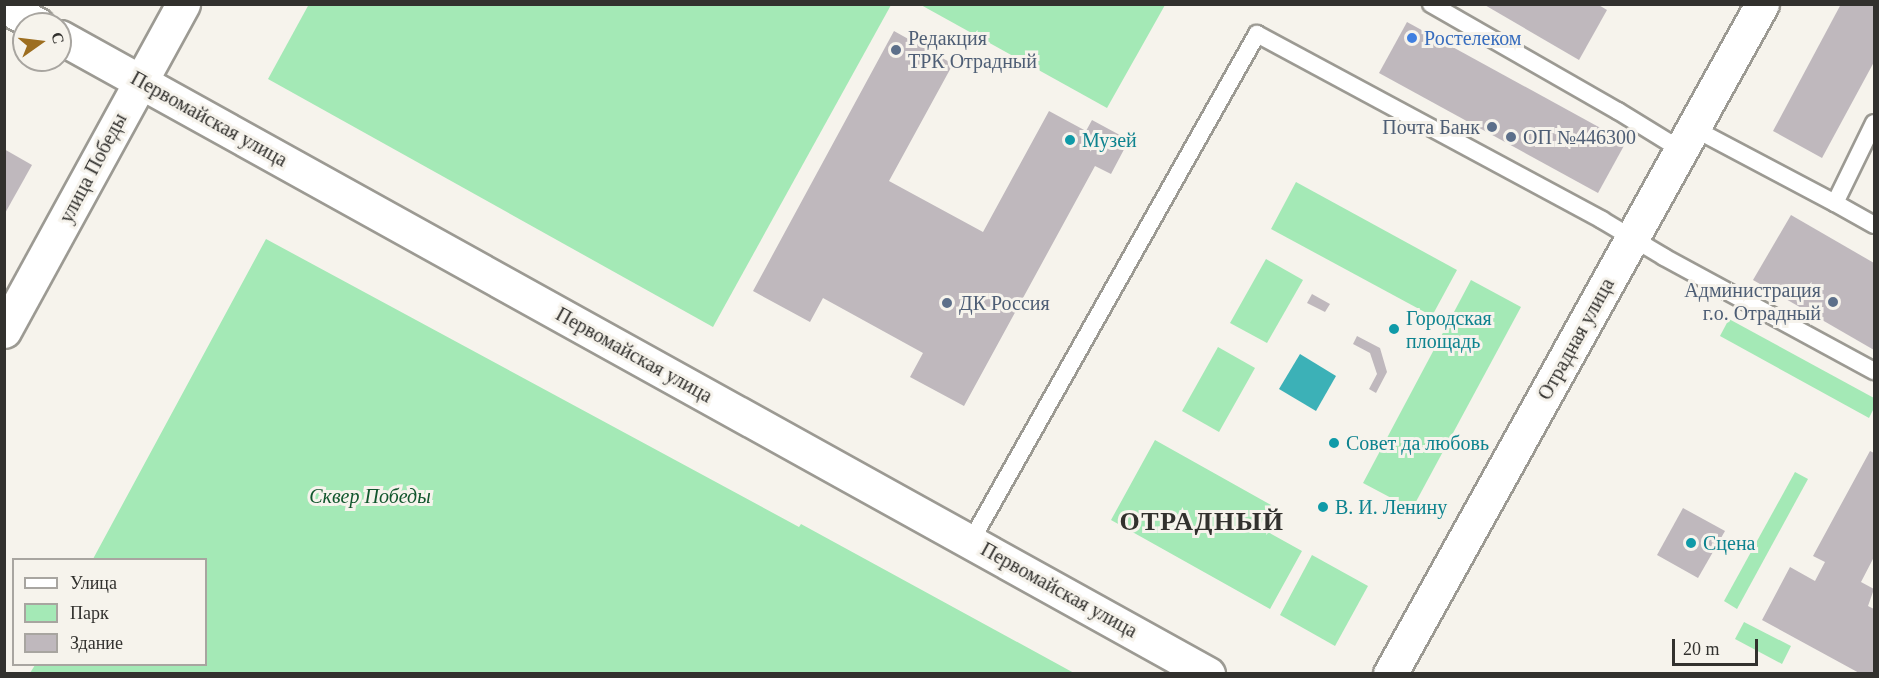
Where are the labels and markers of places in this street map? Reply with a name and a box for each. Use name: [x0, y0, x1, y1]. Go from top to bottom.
place label: Ростелеком: [1424, 26, 1521, 50]
place label: Редакция ТРК Отрадный: [908, 27, 1037, 74]
marker: Ростелеком: [1405, 31, 1419, 45]
marker: Редакция ТРК Отрадный: [889, 43, 903, 57]
place label: Почта Банк: [1382, 115, 1480, 139]
marker: Почта Банк: [1485, 120, 1499, 134]
place label: ОП №446300: [1523, 125, 1636, 149]
place label: Музей: [1082, 128, 1137, 152]
marker: ОП №446300: [1504, 130, 1518, 144]
marker: Музей: [1063, 133, 1077, 147]
place label: Администрация г.о. Отрадный: [1684, 278, 1821, 325]
place label: ДК Россия: [959, 291, 1050, 315]
marker: Администрация г.о. Отрадный: [1826, 295, 1840, 309]
marker: ДК Россия: [940, 296, 954, 310]
place label: Городская площадь: [1406, 306, 1492, 353]
marker: Городская площадь: [1387, 322, 1401, 336]
place label: Совет да любовь: [1346, 431, 1489, 455]
marker: Совет да любовь: [1327, 436, 1341, 450]
place label: В. И. Ленину: [1335, 495, 1447, 519]
marker: В. И. Ленину: [1316, 500, 1330, 514]
place label: Сцена: [1703, 531, 1756, 555]
marker: Сцена: [1684, 536, 1698, 550]

